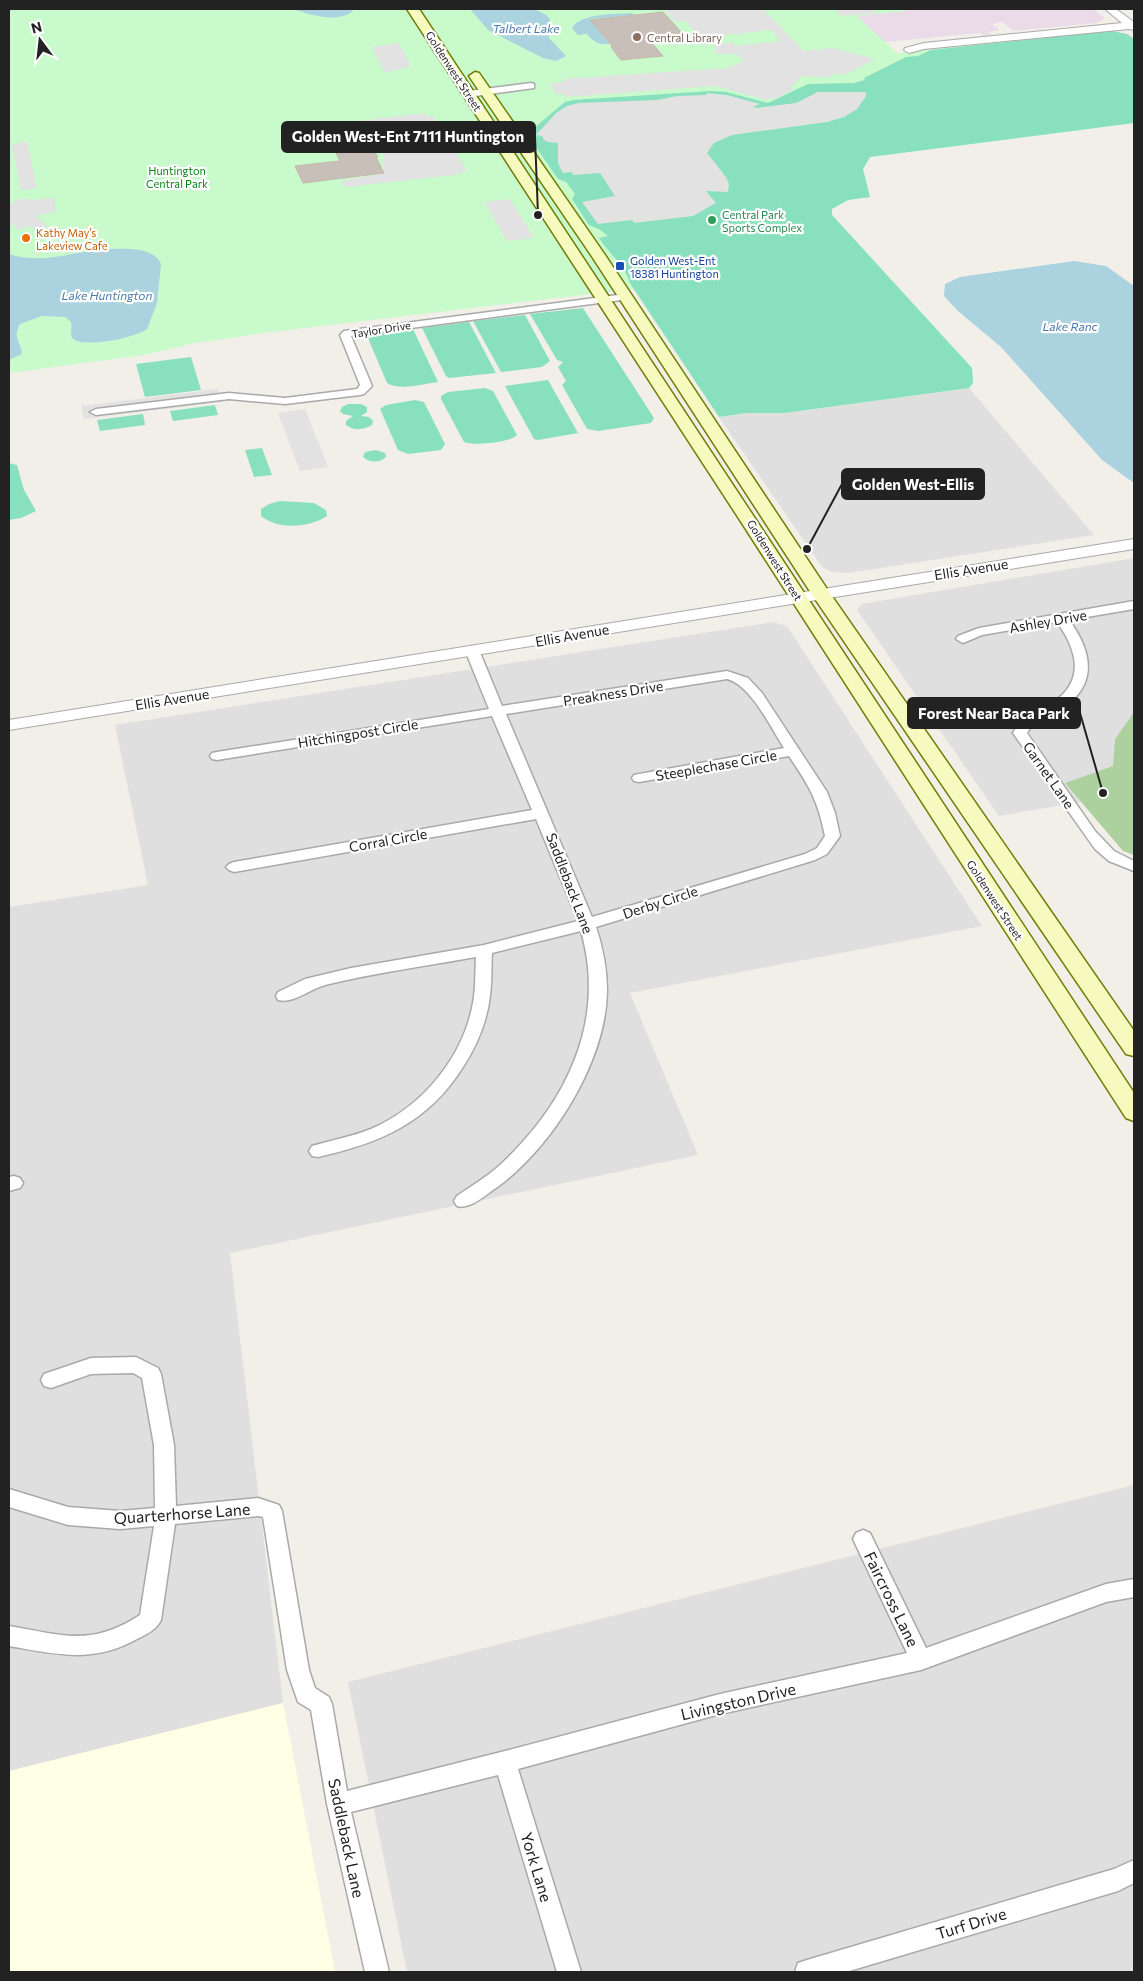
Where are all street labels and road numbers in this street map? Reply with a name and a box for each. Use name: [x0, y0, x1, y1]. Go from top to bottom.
street label: Goldenwest Street: [423, 29, 485, 114]
street label: Taylor Drive: [350, 318, 412, 340]
street label: Goldenwest Street: [745, 517, 805, 603]
street label: Ellis Avenue: [933, 555, 1009, 583]
street label: Ashley Drive: [1008, 606, 1088, 636]
street label: Ellis Avenue: [534, 620, 610, 650]
street label: Preakness Drive: [562, 677, 664, 709]
street label: Ellis Avenue: [134, 685, 210, 713]
street label: Hitchingpost Circle: [297, 715, 419, 751]
street label: Garnet Lane: [1020, 738, 1078, 812]
street label: Steeplechase Circle: [654, 746, 778, 784]
street label: Corral Circle: [348, 825, 428, 855]
street label: Saddleback Lane: [543, 830, 597, 936]
street label: Goldenwest Street: [964, 858, 1026, 943]
street label: Derby Circle: [620, 882, 700, 922]
street label: Quarterhorse Lane: [113, 1499, 251, 1527]
street label: Faircross Lane: [861, 1548, 923, 1650]
street label: Livingston Drive: [679, 1679, 797, 1723]
street label: Saddleback Lane: [325, 1777, 369, 1899]
street label: York Lane: [517, 1830, 557, 1904]
street label: Turf Drive: [934, 1903, 1008, 1943]

